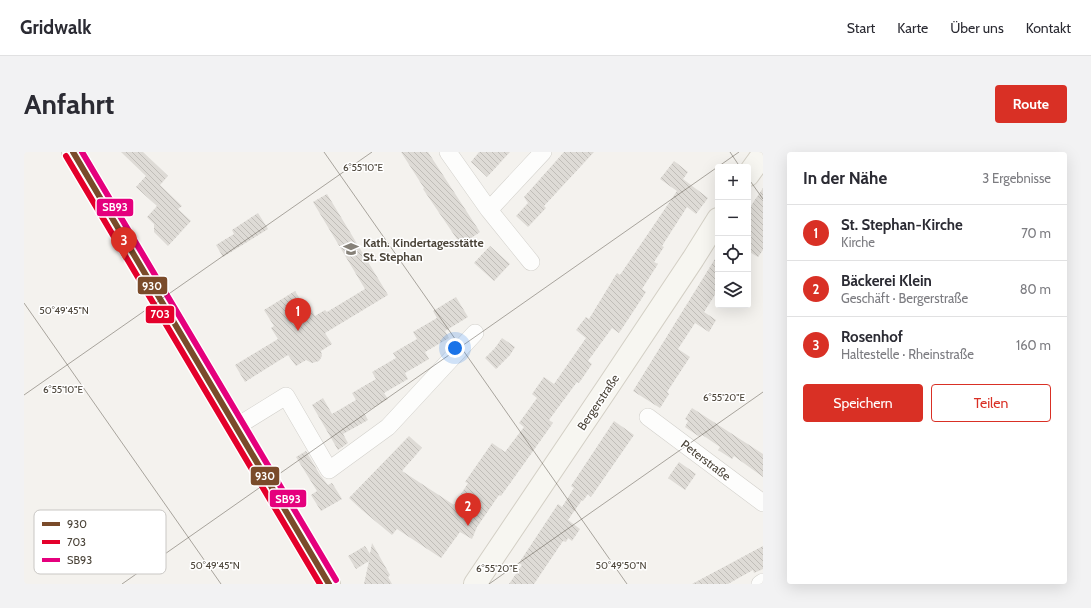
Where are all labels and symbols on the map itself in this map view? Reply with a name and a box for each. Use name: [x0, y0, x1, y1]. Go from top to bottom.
text: 6°55'10"E: [343, 161, 383, 174]
line badge: SB93: [96, 198, 134, 217]
text: SB93: [102, 200, 128, 214]
pin: 3: [111, 227, 137, 260]
place label: Kath. Kindertagesstätte St. Stephan: [363, 235, 484, 264]
school or university icon: Kath. Kindertagesstätte St. Stephan: [342, 240, 360, 258]
line badge: 930: [137, 276, 168, 295]
text: 930: [142, 279, 162, 293]
pin: 1: [285, 298, 311, 331]
text: 50°49'45"N: [39, 304, 89, 317]
line badge: 703: [145, 305, 175, 324]
text: 703: [150, 307, 170, 321]
your location: [445, 338, 465, 358]
street label: Bergerstraße: [574, 371, 622, 433]
text: 6°55'10"E: [43, 383, 83, 396]
text: 6°55'20"E: [703, 391, 745, 404]
street label: Peterstraße: [678, 436, 734, 484]
line badge: 930: [250, 466, 280, 486]
text: 930: [255, 469, 275, 483]
line badge: SB93: [269, 489, 307, 508]
text: SB93: [275, 492, 301, 506]
pin: 2: [455, 493, 481, 526]
legend: [34, 510, 166, 574]
text: 930: [67, 517, 87, 531]
text: 703: [67, 535, 86, 549]
text: SB93: [67, 553, 92, 567]
text: 50°49'45"N: [190, 559, 240, 572]
text: 50°49'50"N: [596, 559, 646, 572]
text: 6°55'20"E: [476, 562, 518, 575]

